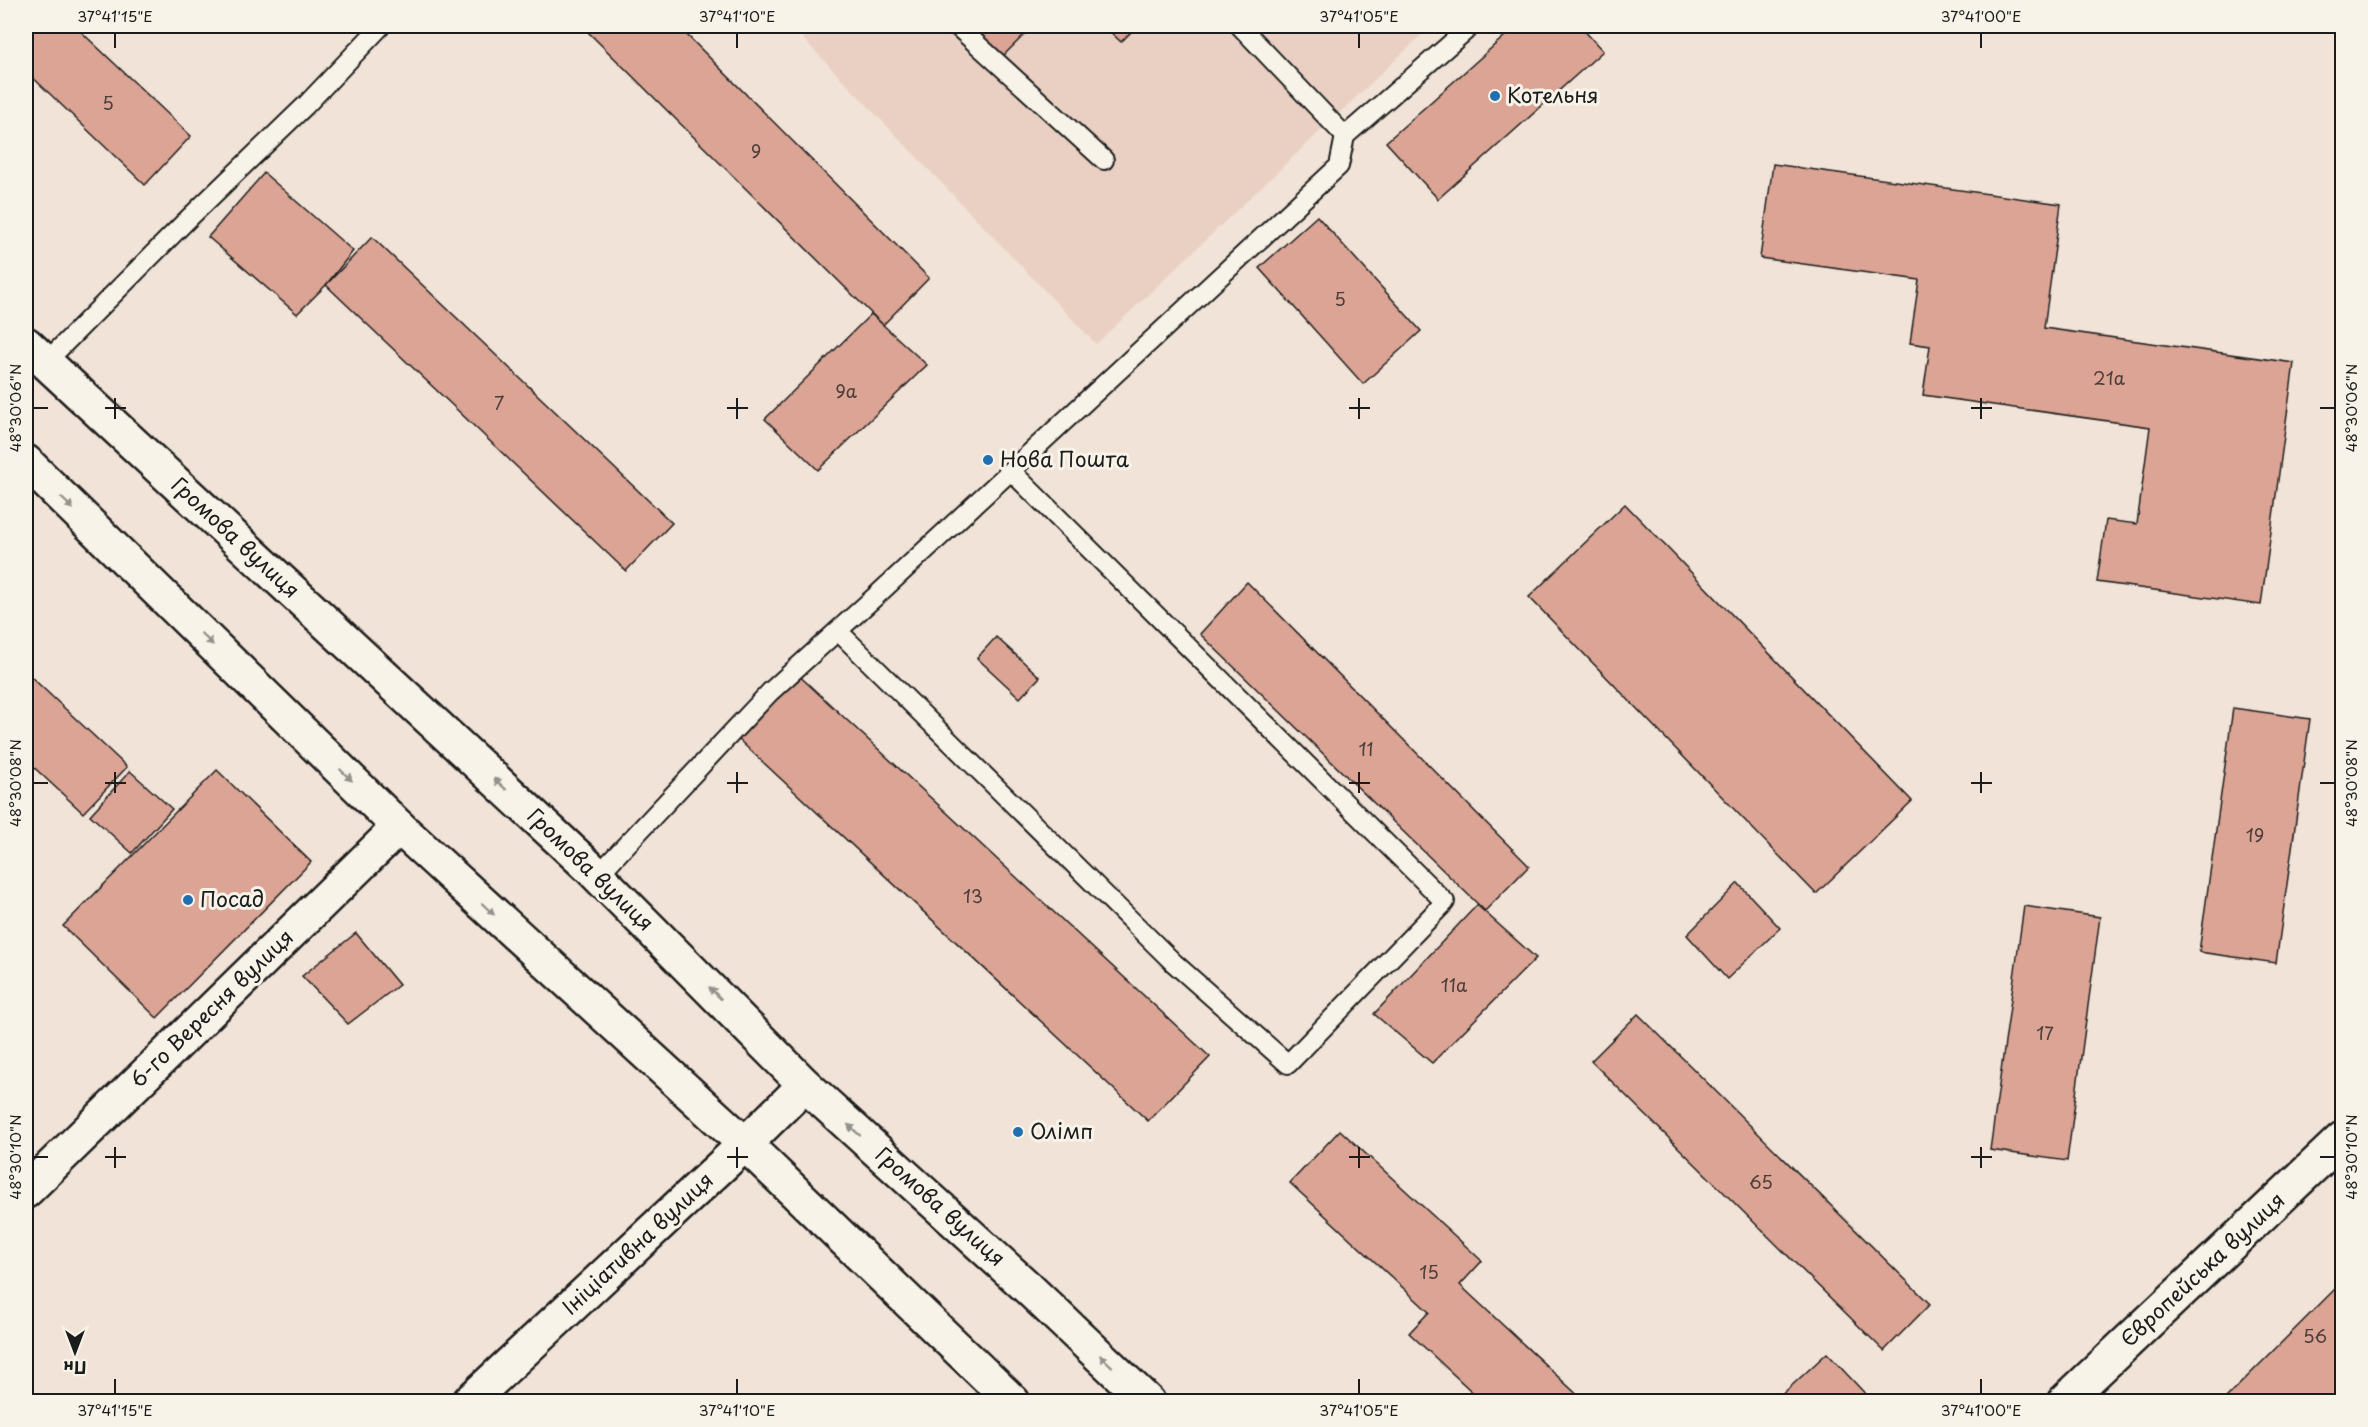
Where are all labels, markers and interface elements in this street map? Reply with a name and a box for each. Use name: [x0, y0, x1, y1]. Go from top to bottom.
text: 37°41'15"E: [77, 4, 153, 27]
text: 37°41'10"E: [699, 4, 775, 27]
text: 37°41'05"E: [1319, 4, 1399, 27]
text: 37°41'00"E: [1941, 4, 2021, 27]
place label: Котельня: [1507, 78, 1599, 110]
house number: 5: [102, 89, 114, 116]
marker: Котельня: [1488, 89, 1502, 103]
house number: 9: [751, 137, 761, 164]
house number: 5: [1334, 285, 1346, 312]
text: 48°30'06"N: [3, 364, 26, 452]
house number: 21а: [2093, 364, 2126, 391]
text: 48°30'06"N: [2339, 364, 2362, 452]
house number: 9а: [835, 377, 858, 404]
house number: 7: [494, 389, 504, 416]
place label: Нова Пошта: [1000, 442, 1130, 474]
marker: Нова Пошта: [981, 453, 995, 467]
street label: Громова вулиця: [165, 468, 308, 605]
one-way arrow: [60, 495, 74, 509]
one-way arrow: [199, 632, 214, 646]
house number: 11: [1358, 735, 1374, 762]
text: 48°30'08"N: [3, 739, 26, 827]
text: 48°30'08"N: [2339, 739, 2362, 827]
one-way arrow: [339, 768, 353, 782]
one-way arrow: [493, 778, 508, 791]
street label: Громова вулиця: [521, 800, 662, 938]
house number: 19: [2246, 821, 2264, 848]
place label: Посад: [200, 882, 264, 914]
house number: 13: [963, 882, 983, 909]
marker: Посад: [181, 893, 195, 907]
one-way arrow: [481, 902, 496, 916]
street label: 6-го Вересня вулиця: [122, 921, 300, 1094]
house number: 11а: [1441, 971, 1468, 998]
one-way arrow: [708, 987, 722, 1001]
house number: 17: [2036, 1019, 2054, 1046]
text: 48°30'10"N: [3, 1114, 26, 1200]
place label: Олімп: [1030, 1114, 1093, 1146]
text: 48°30'10"N: [2339, 1114, 2362, 1200]
one-way arrow: [847, 1123, 862, 1137]
marker: Олімп: [1011, 1125, 1025, 1139]
street label: Громова вулиця: [869, 1138, 1013, 1273]
street label: Ініціативна вулиця: [554, 1164, 719, 1321]
house number: 65: [1749, 1168, 1773, 1195]
street label: Європейська вулиця: [2112, 1184, 2291, 1353]
house number: 15: [1419, 1258, 1439, 1285]
north arrow: [45, 1322, 105, 1382]
house number: 56: [2303, 1322, 2327, 1349]
one-way arrow: [1098, 1354, 1113, 1368]
text: Пн: [63, 1356, 87, 1380]
text: 37°41'15"E: [77, 1398, 153, 1421]
text: 37°41'10"E: [699, 1398, 775, 1421]
text: 37°41'05"E: [1319, 1398, 1399, 1421]
text: 37°41'00"E: [1941, 1398, 2021, 1421]

